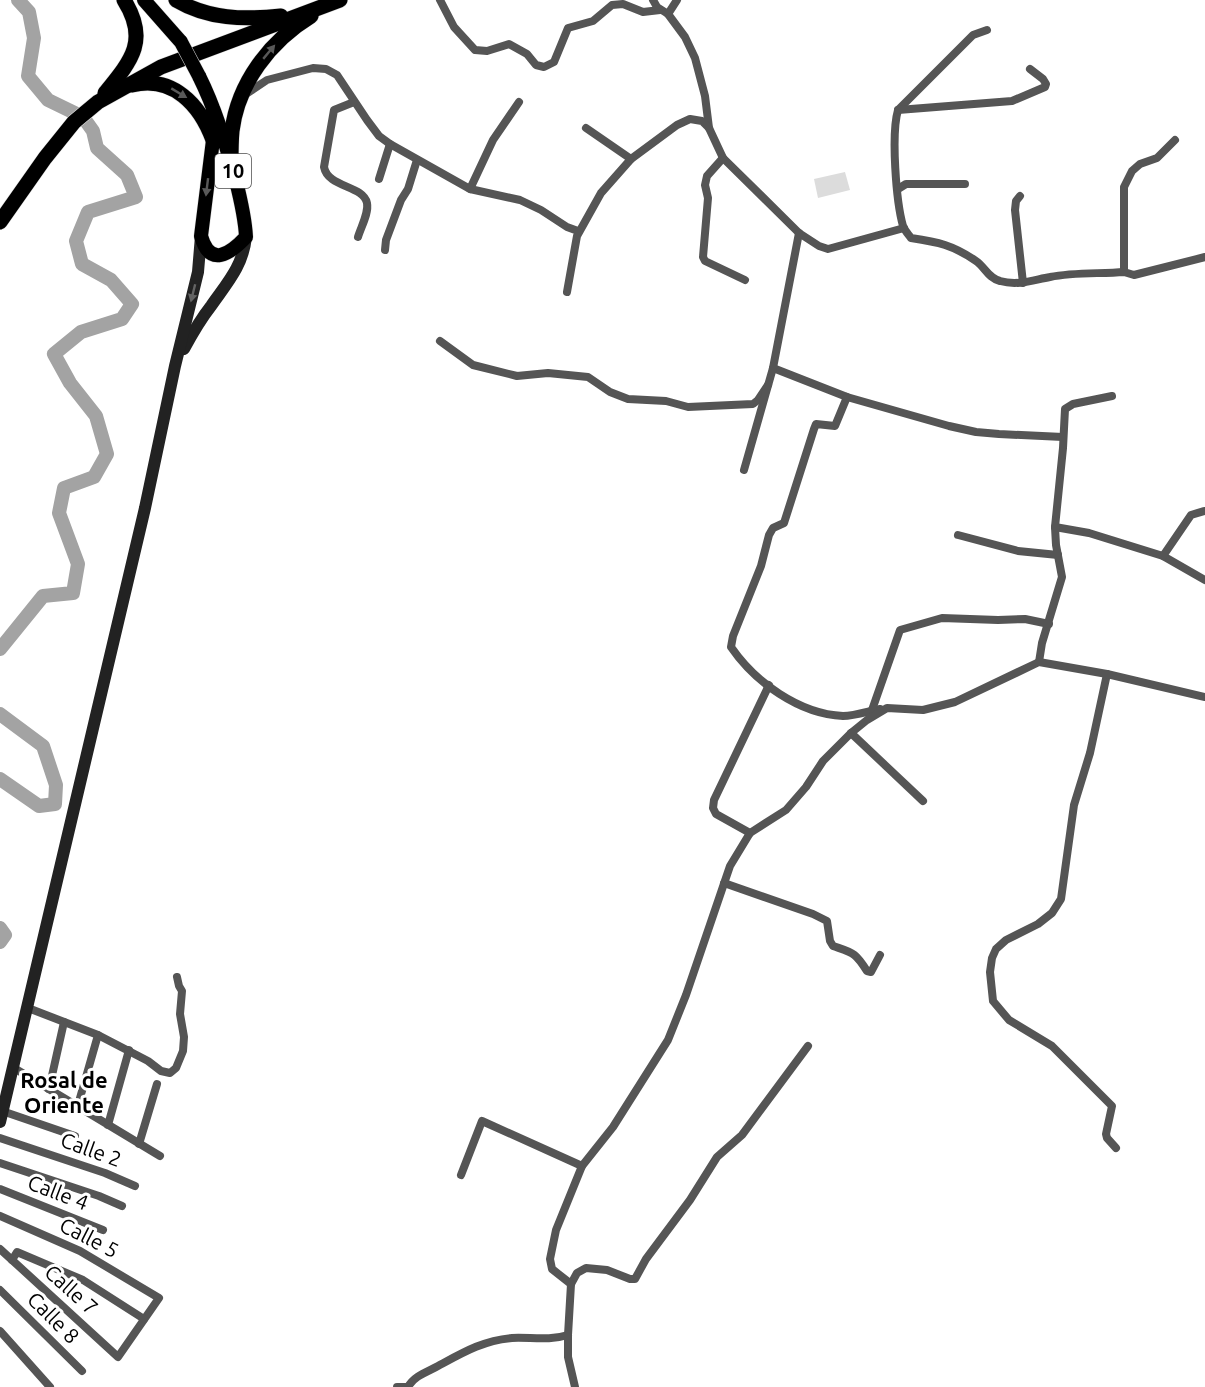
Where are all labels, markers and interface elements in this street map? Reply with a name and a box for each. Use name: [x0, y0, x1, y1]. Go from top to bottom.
one-way arrow: [262, 44, 275, 60]
one-way arrow: [171, 88, 187, 99]
road number: 10: [215, 154, 251, 188]
one-way arrow: [202, 177, 212, 196]
one-way arrow: [187, 284, 197, 302]
district label: Rosal de Oriente: [20, 1067, 108, 1117]
street label: Calle 2: [58, 1127, 125, 1171]
street label: Calle 4: [25, 1170, 92, 1215]
street label: Calle 5: [56, 1212, 123, 1262]
street label: Calle 7: [40, 1259, 103, 1319]
street label: Calle 8: [23, 1287, 84, 1348]

